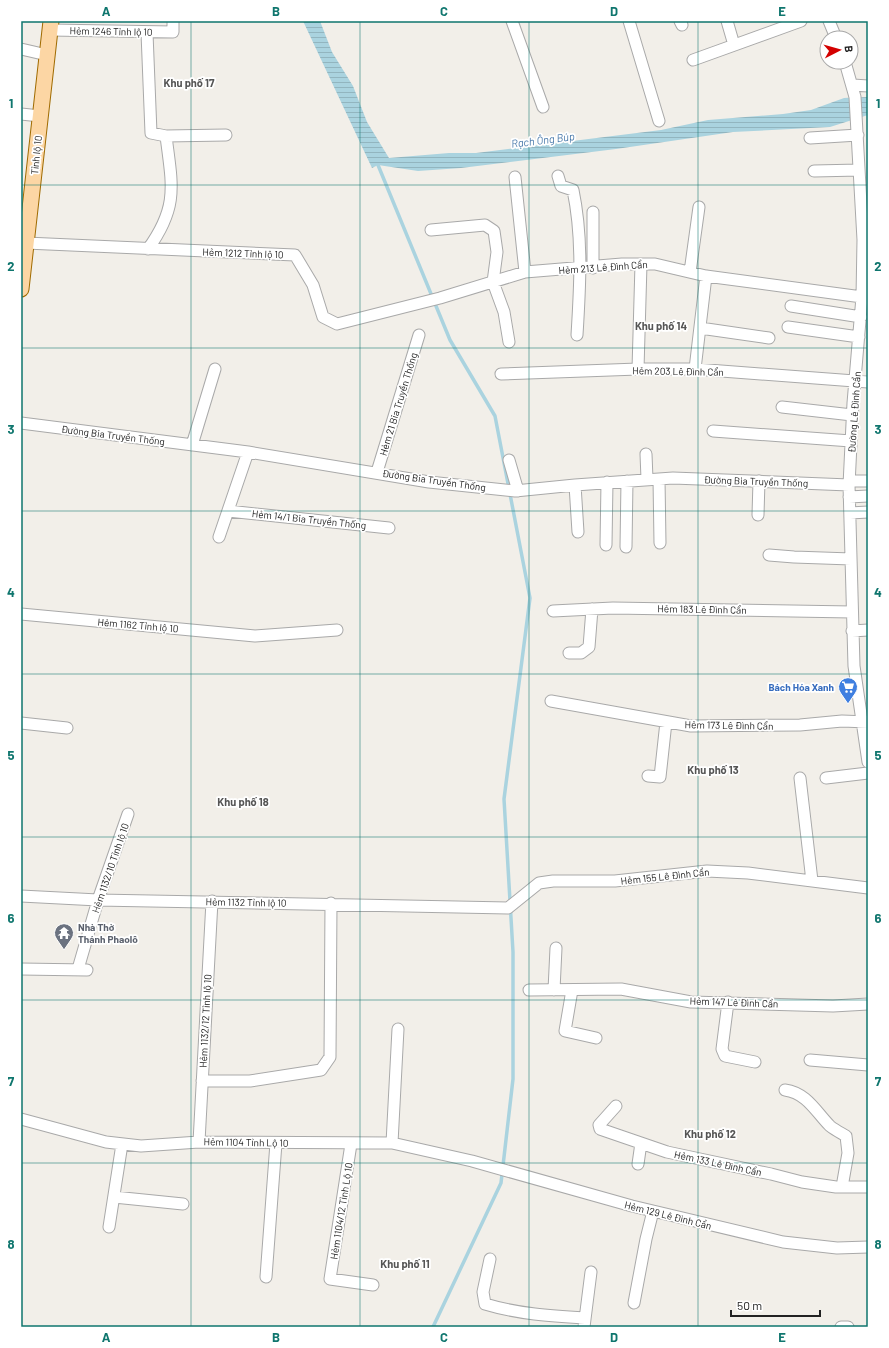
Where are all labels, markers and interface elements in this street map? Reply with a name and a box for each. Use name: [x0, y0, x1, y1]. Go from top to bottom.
text: A: [102, 3, 111, 19]
text: B: [272, 3, 280, 19]
text: C: [440, 3, 448, 19]
text: D: [610, 3, 618, 19]
text: E: [778, 3, 786, 19]
street label: Hẻm 1246 Tỉnh lộ 10: [69, 24, 153, 38]
north arrow: [819, 30, 859, 70]
text: B: [843, 45, 856, 53]
district label: Khu phố 17: [164, 76, 215, 89]
text: 1: [9, 95, 13, 111]
text: 1: [876, 95, 880, 111]
water label: Rạch Ông Búp: [511, 129, 575, 150]
street label: Tỉnh lộ 10: [28, 135, 44, 175]
street label: Hẻm 1212 Tỉnh lộ 10: [202, 246, 284, 260]
text: 2: [7, 258, 15, 274]
street label: Hẻm 213 Lê Đình Cẩn: [558, 258, 648, 276]
text: 2: [874, 258, 882, 274]
district label: Khu phố 14: [635, 319, 687, 332]
street label: Hẻm 21 Bia Truyền Thống: [377, 351, 419, 457]
street label: Hẻm 203 Lê Đình Cẩn: [632, 364, 724, 378]
street label: Đường Lê Đình Cẩn: [845, 371, 863, 453]
text: 3: [7, 421, 15, 437]
text: 3: [874, 421, 882, 437]
street label: Đường Bia Truyền Thống: [60, 423, 166, 447]
street label: Đường Bia Truyền Thống: [381, 467, 487, 493]
street label: Đường Bia Truyền Thống: [704, 473, 808, 489]
street label: Hẻm 14/1 Bia Truyền Thống: [251, 507, 367, 531]
text: 4: [7, 584, 15, 600]
text: 4: [874, 584, 882, 600]
street label: Hẻm 183 Lê Đình Cẩn: [657, 602, 747, 616]
street label: Hẻm 1162 Tỉnh lộ 10: [97, 615, 179, 635]
supermarket icon: Bách Hóa Xanh: [837, 676, 859, 704]
place label: Bách Hóa Xanh: [768, 681, 834, 693]
street label: Hẻm 173 Lê Đình Cẩn: [685, 718, 773, 732]
text: 5: [7, 747, 15, 763]
text: 5: [874, 747, 882, 763]
district label: Khu phố 13: [687, 763, 739, 776]
district label: Khu phố 18: [217, 795, 269, 808]
street label: Hẻm 1132/10 Tỉnh lộ 10: [89, 821, 131, 915]
street label: Hẻm 155 Lê Đình Cẩn: [620, 865, 710, 887]
street label: Hẻm 1132 Tỉnh lộ 10: [205, 895, 287, 909]
text: 6: [8, 910, 15, 926]
text: 6: [875, 910, 882, 926]
place label: Nhà Thờ Thánh Phaolô: [78, 921, 138, 945]
temple icon: Nhà Thờ Thánh Phaolô: [53, 922, 75, 950]
street label: Hẻm 1132/12 Tỉnh lộ 10: [197, 974, 213, 1068]
street label: Hẻm 147 Lê Đình Cẩn: [689, 994, 779, 1010]
text: 7: [8, 1073, 15, 1089]
text: 7: [875, 1073, 882, 1089]
district label: Khu phố 12: [684, 1127, 736, 1140]
street label: Hẻm 1104 Tỉnh Lộ 10: [203, 1135, 289, 1149]
street label: Hẻm 133 Lê Đình Cẩn: [673, 1148, 763, 1178]
street label: Hẻm 1104/12 Tỉnh Lộ 10: [327, 1162, 355, 1260]
street label: Hẻm 129 Lê Đình Cẩn: [623, 1198, 713, 1232]
text: 8: [7, 1236, 15, 1252]
text: 8: [874, 1236, 882, 1252]
district label: Khu phố 11: [380, 1257, 430, 1270]
scale bar: [731, 1292, 820, 1318]
text: 50 m: [737, 1298, 762, 1312]
text: A: [102, 1329, 111, 1345]
text: B: [272, 1329, 280, 1345]
text: C: [440, 1329, 448, 1345]
text: D: [610, 1329, 618, 1345]
text: E: [778, 1329, 786, 1345]

